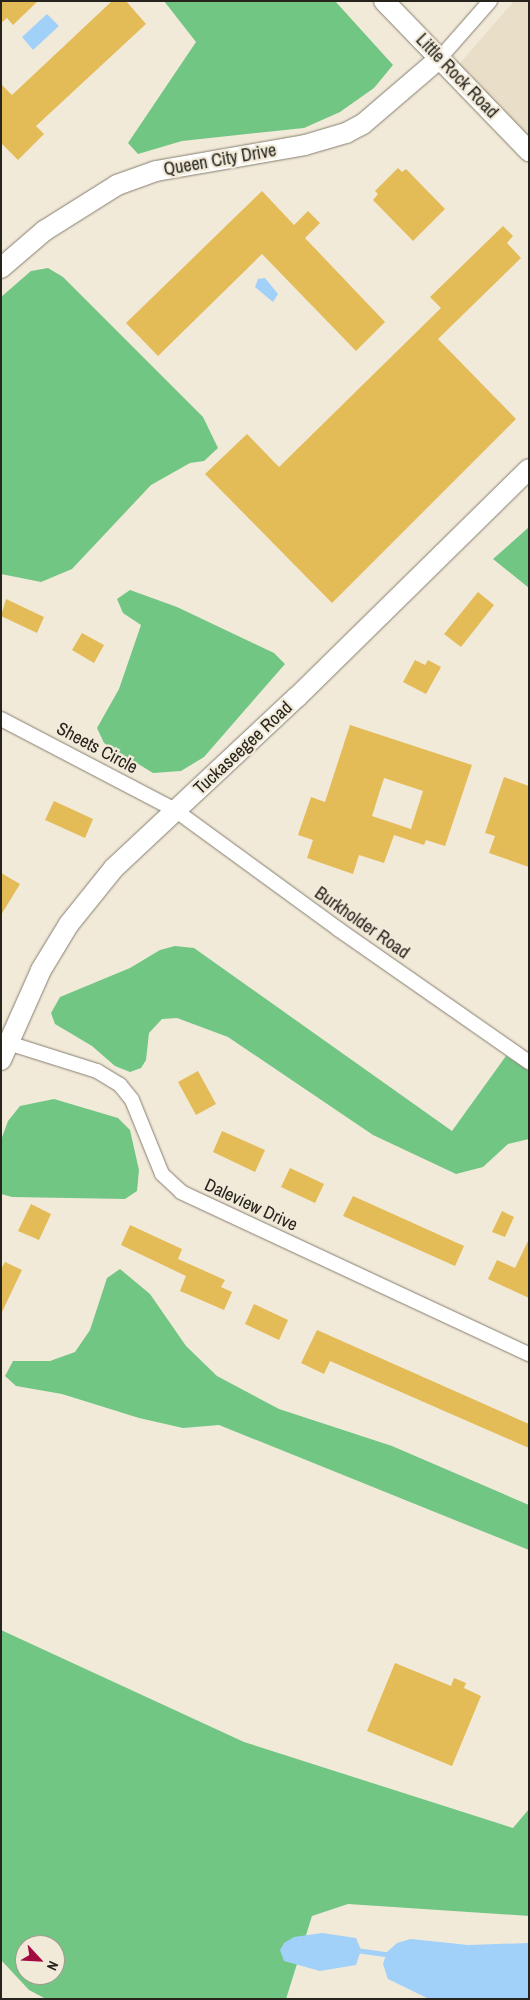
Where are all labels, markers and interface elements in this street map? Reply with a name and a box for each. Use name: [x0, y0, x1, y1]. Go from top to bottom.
street label: Little Rock Road: [411, 29, 503, 123]
street label: Queen City Drive: [162, 139, 278, 181]
street label: Tuckaseegee Road: [189, 697, 297, 799]
street label: Sheets Circle: [53, 718, 141, 778]
street label: Burkholder Road: [310, 882, 414, 964]
street label: Daleview Drive: [201, 1174, 301, 1236]
north arrow: [15, 1935, 65, 1985]
text: N: [43, 1958, 63, 1973]

